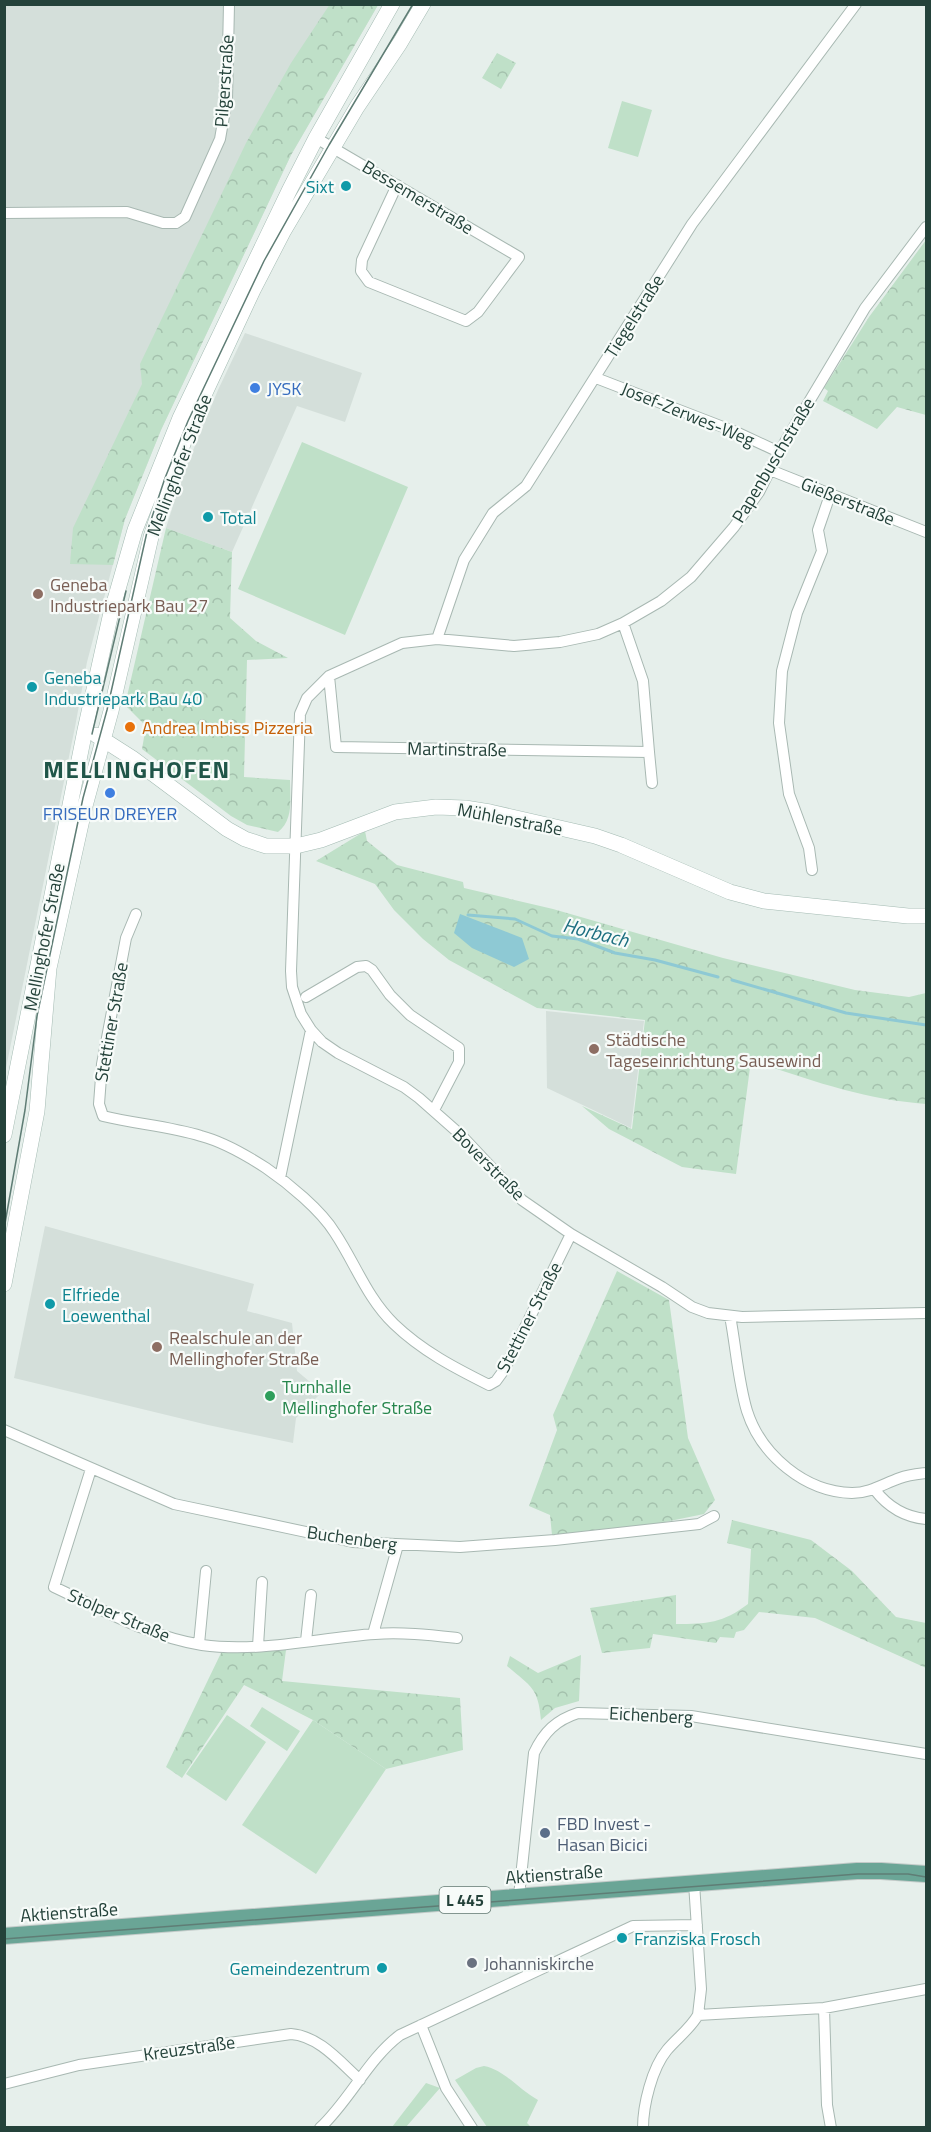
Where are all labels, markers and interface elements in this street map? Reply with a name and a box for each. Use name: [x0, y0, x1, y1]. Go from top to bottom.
street label: Pilgerstraße: [207, 34, 241, 128]
street label: Bessemerstraße: [357, 153, 479, 241]
place label: Sixt: [306, 173, 335, 200]
marker: Sixt: [339, 179, 353, 193]
street label: Tiegelstraße: [598, 269, 670, 363]
place label: JYSK: [267, 375, 302, 402]
street label: Josef-Zerwes-Weg: [617, 375, 759, 453]
marker: JYSK: [248, 381, 262, 395]
street label: Mellinghofer Straße: [139, 390, 219, 540]
street label: Papenbuschstraße: [725, 392, 821, 528]
street label: Gießerstraße: [797, 470, 899, 532]
place label: Total: [220, 504, 257, 531]
marker: Total: [201, 510, 215, 524]
place label: Geneba Industriepark Bau 27: [50, 571, 208, 619]
marker: Geneba Industriepark Bau 27: [31, 587, 45, 601]
place label: Geneba Industriepark Bau 40: [44, 664, 202, 712]
marker: Geneba Industriepark Bau 40: [25, 680, 39, 694]
place label: Andrea Imbiss Pizzeria: [142, 714, 313, 741]
marker: Andrea Imbiss Pizzeria: [123, 720, 137, 734]
street label: Martinstraße: [407, 735, 507, 763]
district label: MELLINGHOFEN: [43, 751, 231, 787]
marker: FRISEUR DREYER: [103, 786, 117, 800]
street label: Mühlenstraße: [455, 796, 565, 842]
place label: FRISEUR DREYER: [43, 800, 177, 827]
street label: Mellinghofer Straße: [16, 861, 72, 1013]
water label: Horbach: [560, 909, 633, 955]
street label: Stettiner Straße: [87, 960, 135, 1084]
place label: Städtische Tageseinrichtung Sausewind: [606, 1026, 821, 1074]
marker: Städtische Tageseinrichtung Sausewind: [587, 1042, 601, 1056]
street label: Boverstraße: [446, 1121, 532, 1207]
street label: Stettiner Straße: [489, 1257, 569, 1377]
place label: Elfriede Loewenthal: [62, 1281, 151, 1329]
marker: Elfriede Loewenthal: [43, 1297, 57, 1311]
place label: Realschule an der Mellinghofer Straße: [169, 1324, 319, 1372]
marker: Realschule an der Mellinghofer Straße: [150, 1340, 164, 1354]
place label: Turnhalle Mellinghofer Straße: [282, 1373, 432, 1421]
marker: Turnhalle Mellinghofer Straße: [263, 1389, 277, 1403]
street label: Buchenberg: [305, 1518, 399, 1558]
street label: Stolper Straße: [64, 1581, 174, 1649]
street label: Eichenberg: [608, 1699, 694, 1731]
place label: FBD Invest - Hasan Bicici: [557, 1810, 651, 1858]
marker: FBD Invest - Hasan Bicici: [538, 1826, 552, 1840]
street label: Aktienstraße: [504, 1857, 604, 1891]
road number: L 445: [440, 1887, 490, 1913]
street label: Aktienstraße: [19, 1895, 119, 1929]
place label: Franziska Frosch: [634, 1925, 761, 1952]
marker: Franziska Frosch: [615, 1931, 629, 1945]
place label: Johanniskirche: [484, 1950, 594, 1977]
place label: Gemeindezentrum: [229, 1955, 370, 1982]
marker: Johanniskirche: [465, 1956, 479, 1970]
marker: Gemeindezentrum: [375, 1961, 389, 1975]
street label: Kreuzstraße: [141, 2028, 237, 2068]

